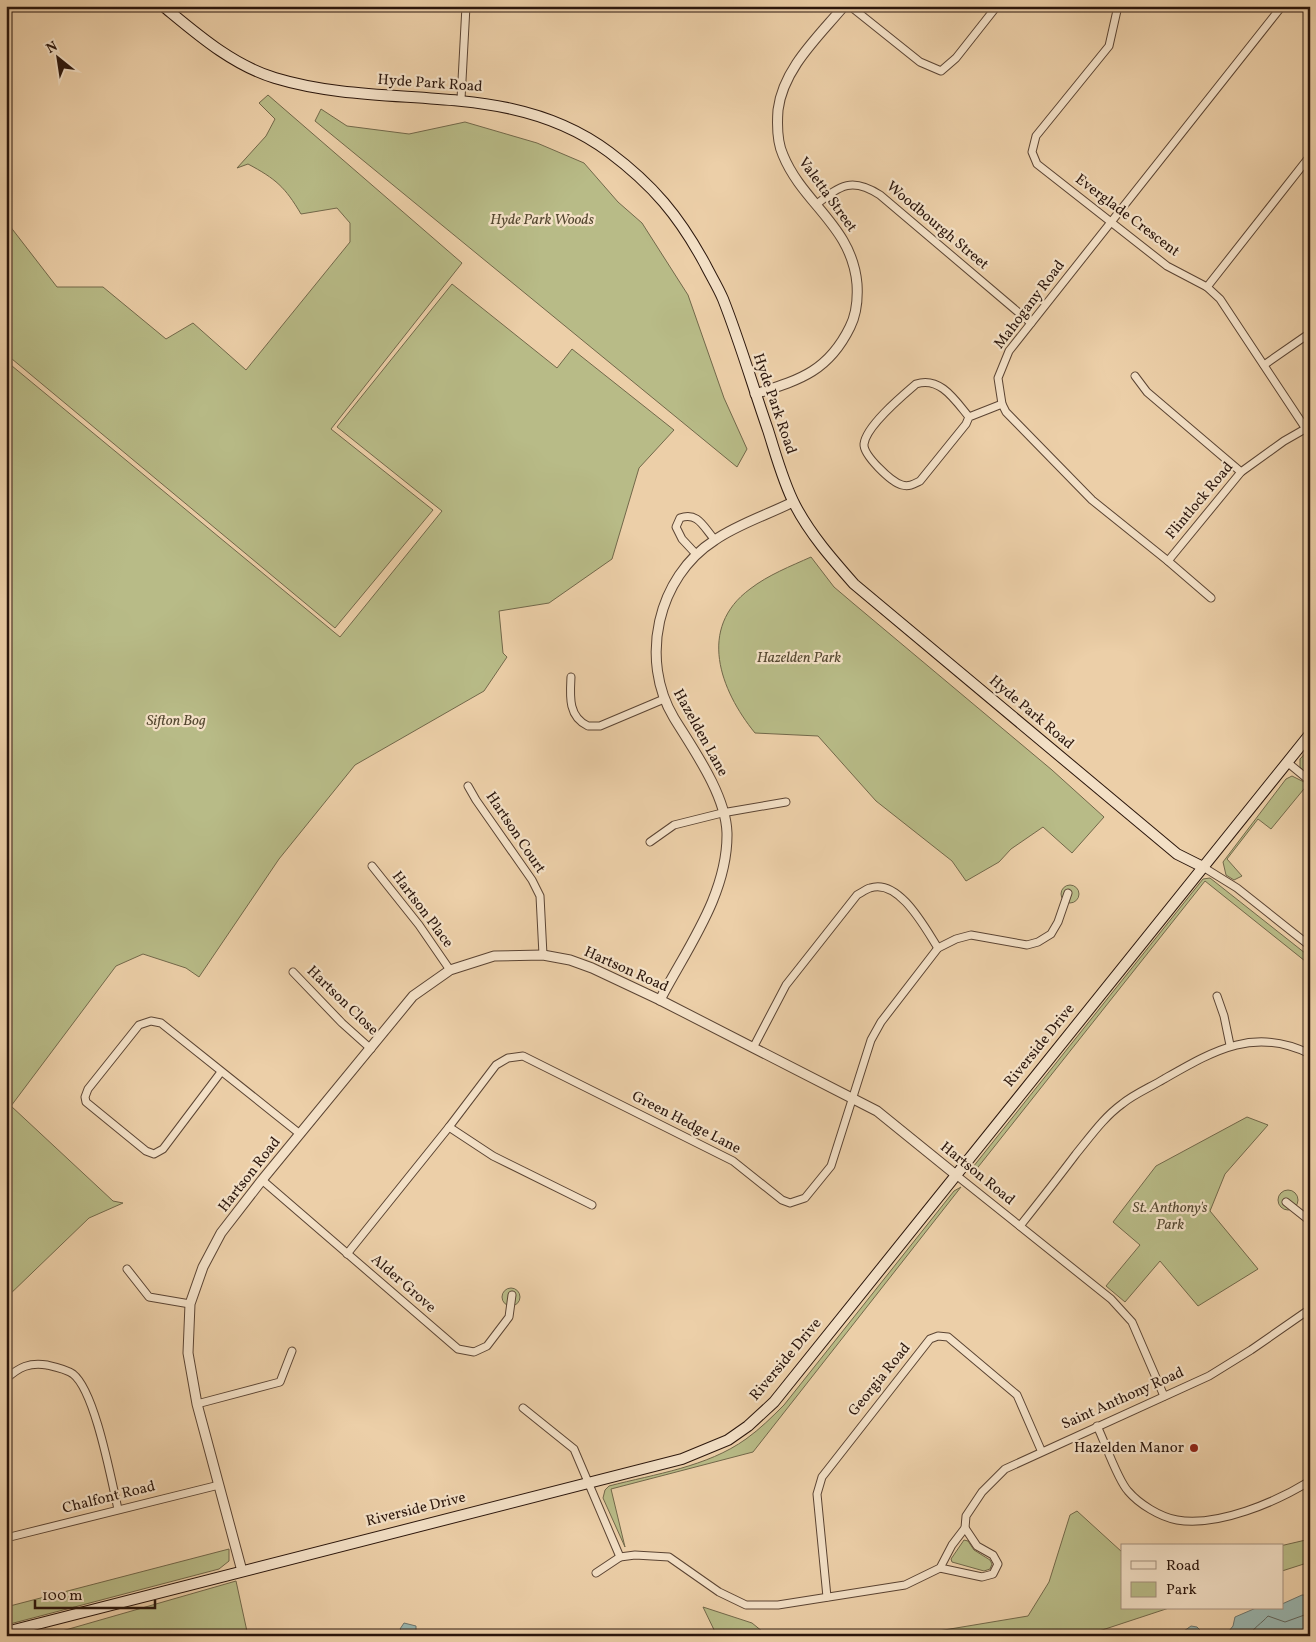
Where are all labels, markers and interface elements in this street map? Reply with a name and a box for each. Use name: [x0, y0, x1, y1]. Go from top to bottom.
north arrow: [32, 32, 82, 82]
text: N: [43, 37, 61, 59]
street label: Hyde Park Road: [377, 70, 483, 98]
street label: Valetta Street: [793, 153, 861, 237]
street label: Everglade Crescent: [1070, 170, 1184, 262]
street label: Woodbourgh Street: [881, 177, 993, 275]
park label: Hyde Park Woods: [490, 210, 595, 231]
street label: Mahogany Road: [990, 256, 1070, 354]
street label: Hyde Park Road: [747, 351, 801, 457]
street label: Flintlock Road: [1161, 458, 1239, 544]
park label: Hazelden Park: [757, 648, 841, 669]
street label: Hyde Park Road: [984, 671, 1078, 755]
street label: Hazelden Lane: [667, 685, 733, 781]
park label: Sifton Bog: [146, 711, 206, 732]
street label: Hartson Court: [480, 788, 550, 878]
street label: Hartson Place: [386, 867, 458, 953]
street label: Hartson Road: [580, 942, 672, 998]
street label: Hartson Close: [301, 961, 383, 1041]
street label: Riverside Drive: [1000, 1000, 1080, 1092]
street label: Green Hedge Lane: [628, 1086, 744, 1160]
street label: Hartson Road: [214, 1133, 286, 1217]
street label: Hartson Road: [935, 1137, 1019, 1211]
park label: St. Anthony's Park: [1133, 1198, 1208, 1236]
street label: Alder Grove: [366, 1250, 440, 1318]
street label: Riverside Drive: [745, 1314, 827, 1406]
street label: Georgia Road: [844, 1339, 916, 1421]
street label: Saint Anthony Road: [1058, 1363, 1188, 1435]
place label: Hazelden Manor: [1074, 1438, 1184, 1459]
marker: Hazelden Manor: [1188, 1442, 1200, 1454]
street label: Chalfont Road: [60, 1476, 158, 1520]
street label: Riverside Drive: [364, 1487, 468, 1533]
legend: [1121, 1544, 1284, 1610]
text: Road: [1166, 1556, 1200, 1577]
scale bar: [35, 1577, 155, 1609]
text: Park: [1166, 1580, 1197, 1601]
text: 100 m: [42, 1586, 82, 1607]

